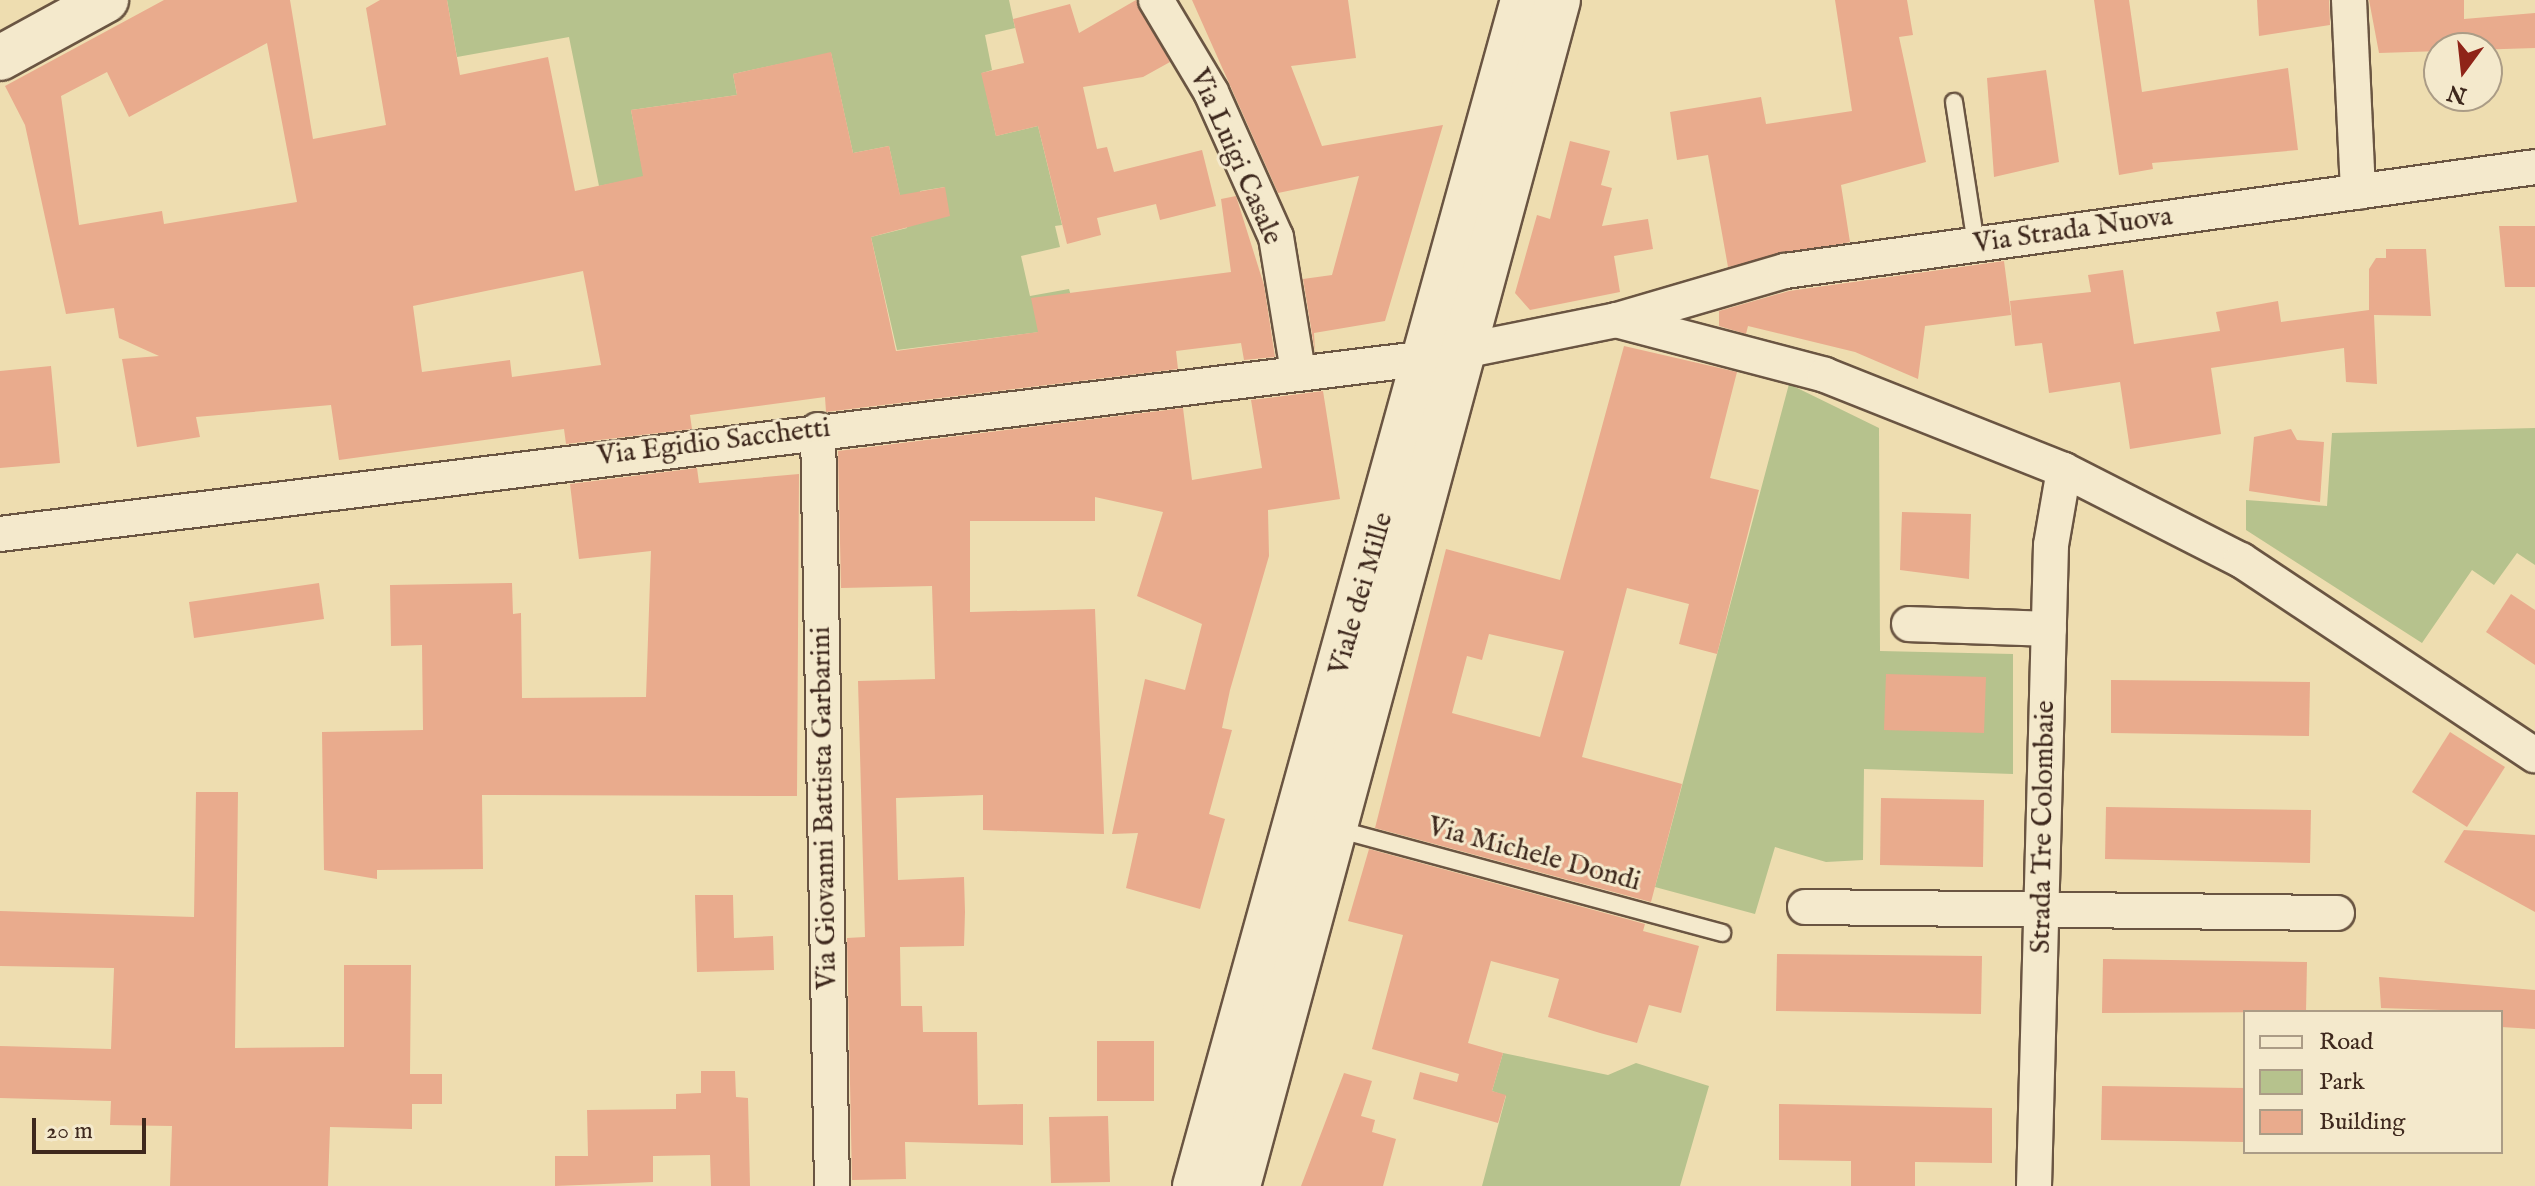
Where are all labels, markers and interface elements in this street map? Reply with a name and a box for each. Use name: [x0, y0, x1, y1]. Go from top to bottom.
north arrow: [2423, 32, 2503, 112]
street label: Via Luigi Casale: [1181, 64, 1289, 250]
text: N: [2444, 77, 2470, 109]
street label: Via Strada Nuova: [1971, 200, 2175, 262]
street label: Via Egidio Sacchetti: [596, 412, 832, 474]
street label: Viale dei Mille: [1323, 509, 1401, 679]
street label: Via Giovanni Battista Garbarini: [805, 626, 845, 990]
street label: Strada Tre Colombaie: [2025, 700, 2063, 954]
street label: Via Michele Dondi: [1424, 810, 1644, 900]
legend: [2243, 1010, 2503, 1154]
text: Road: [2319, 1027, 2373, 1058]
text: Park: [2319, 1067, 2365, 1098]
scale bar: [36, 1102, 150, 1152]
text: Building: [2319, 1107, 2405, 1138]
text: 20 m: [46, 1116, 93, 1147]

